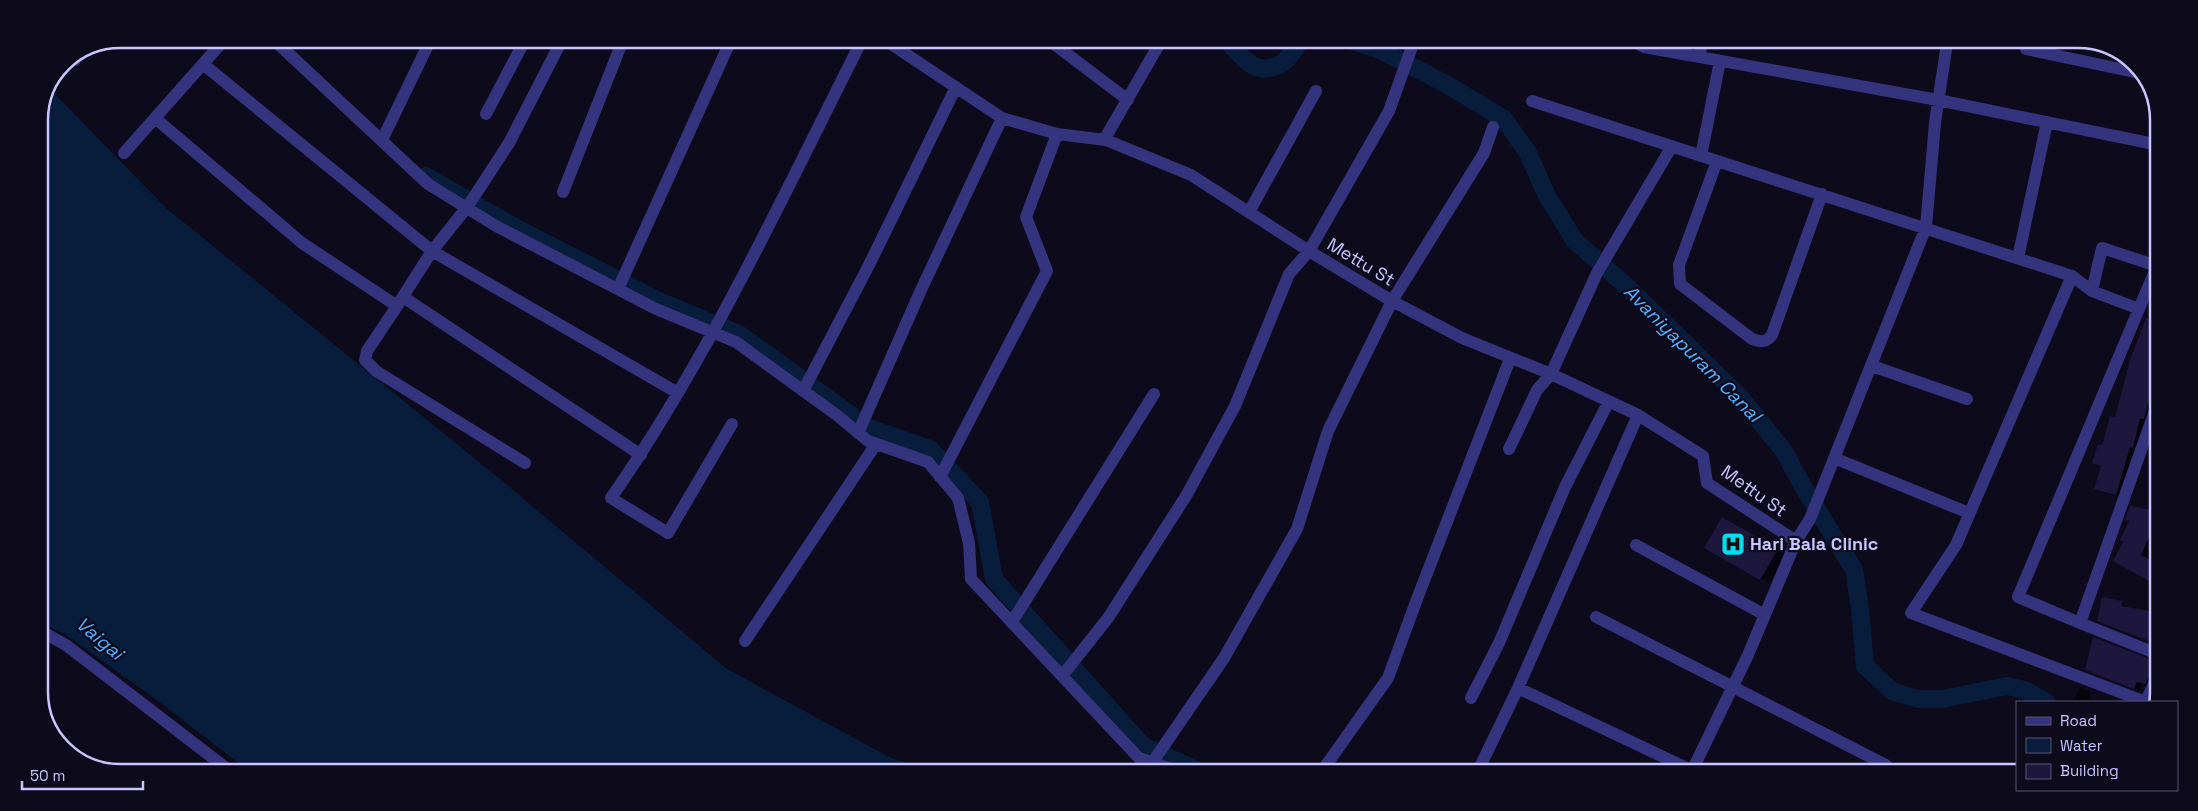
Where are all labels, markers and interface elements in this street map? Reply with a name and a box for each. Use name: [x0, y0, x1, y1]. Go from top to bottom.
street label: Mettu St: [1323, 232, 1399, 291]
water label: Avaniyapuram Canal: [1619, 279, 1768, 429]
street label: Mettu St: [1717, 460, 1792, 522]
hospital icon: Hari Bala Clinic: [1720, 531, 1746, 557]
place label: Hari Bala Clinic: [1750, 532, 1878, 555]
water label: Vaigai: [71, 611, 130, 667]
legend: [2016, 701, 2178, 791]
text: Road: [2060, 711, 2097, 730]
text: Water: [2060, 736, 2103, 755]
scale bar: [22, 758, 144, 790]
text: Building: [2060, 761, 2119, 780]
text: 50 m: [30, 766, 65, 785]

